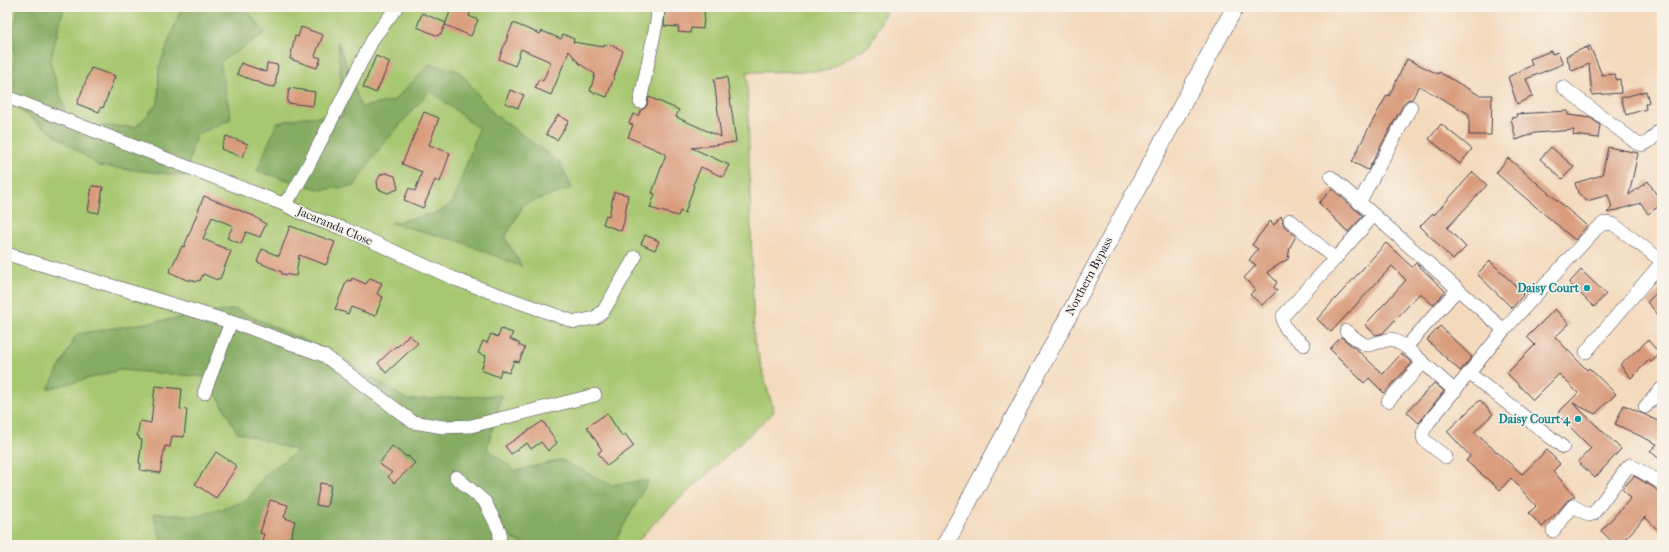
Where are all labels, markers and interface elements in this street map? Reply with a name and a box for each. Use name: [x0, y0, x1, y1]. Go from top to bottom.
street label: Jacaranda Close: [294, 203, 375, 248]
street label: Northern Bypass: [1062, 234, 1116, 318]
place label: Daisy Court: [1517, 281, 1580, 296]
marker: Daisy Court: [1582, 283, 1592, 293]
place label: Daisy Court 4: [1498, 412, 1571, 427]
marker: Daisy Court 4: [1573, 414, 1583, 424]

